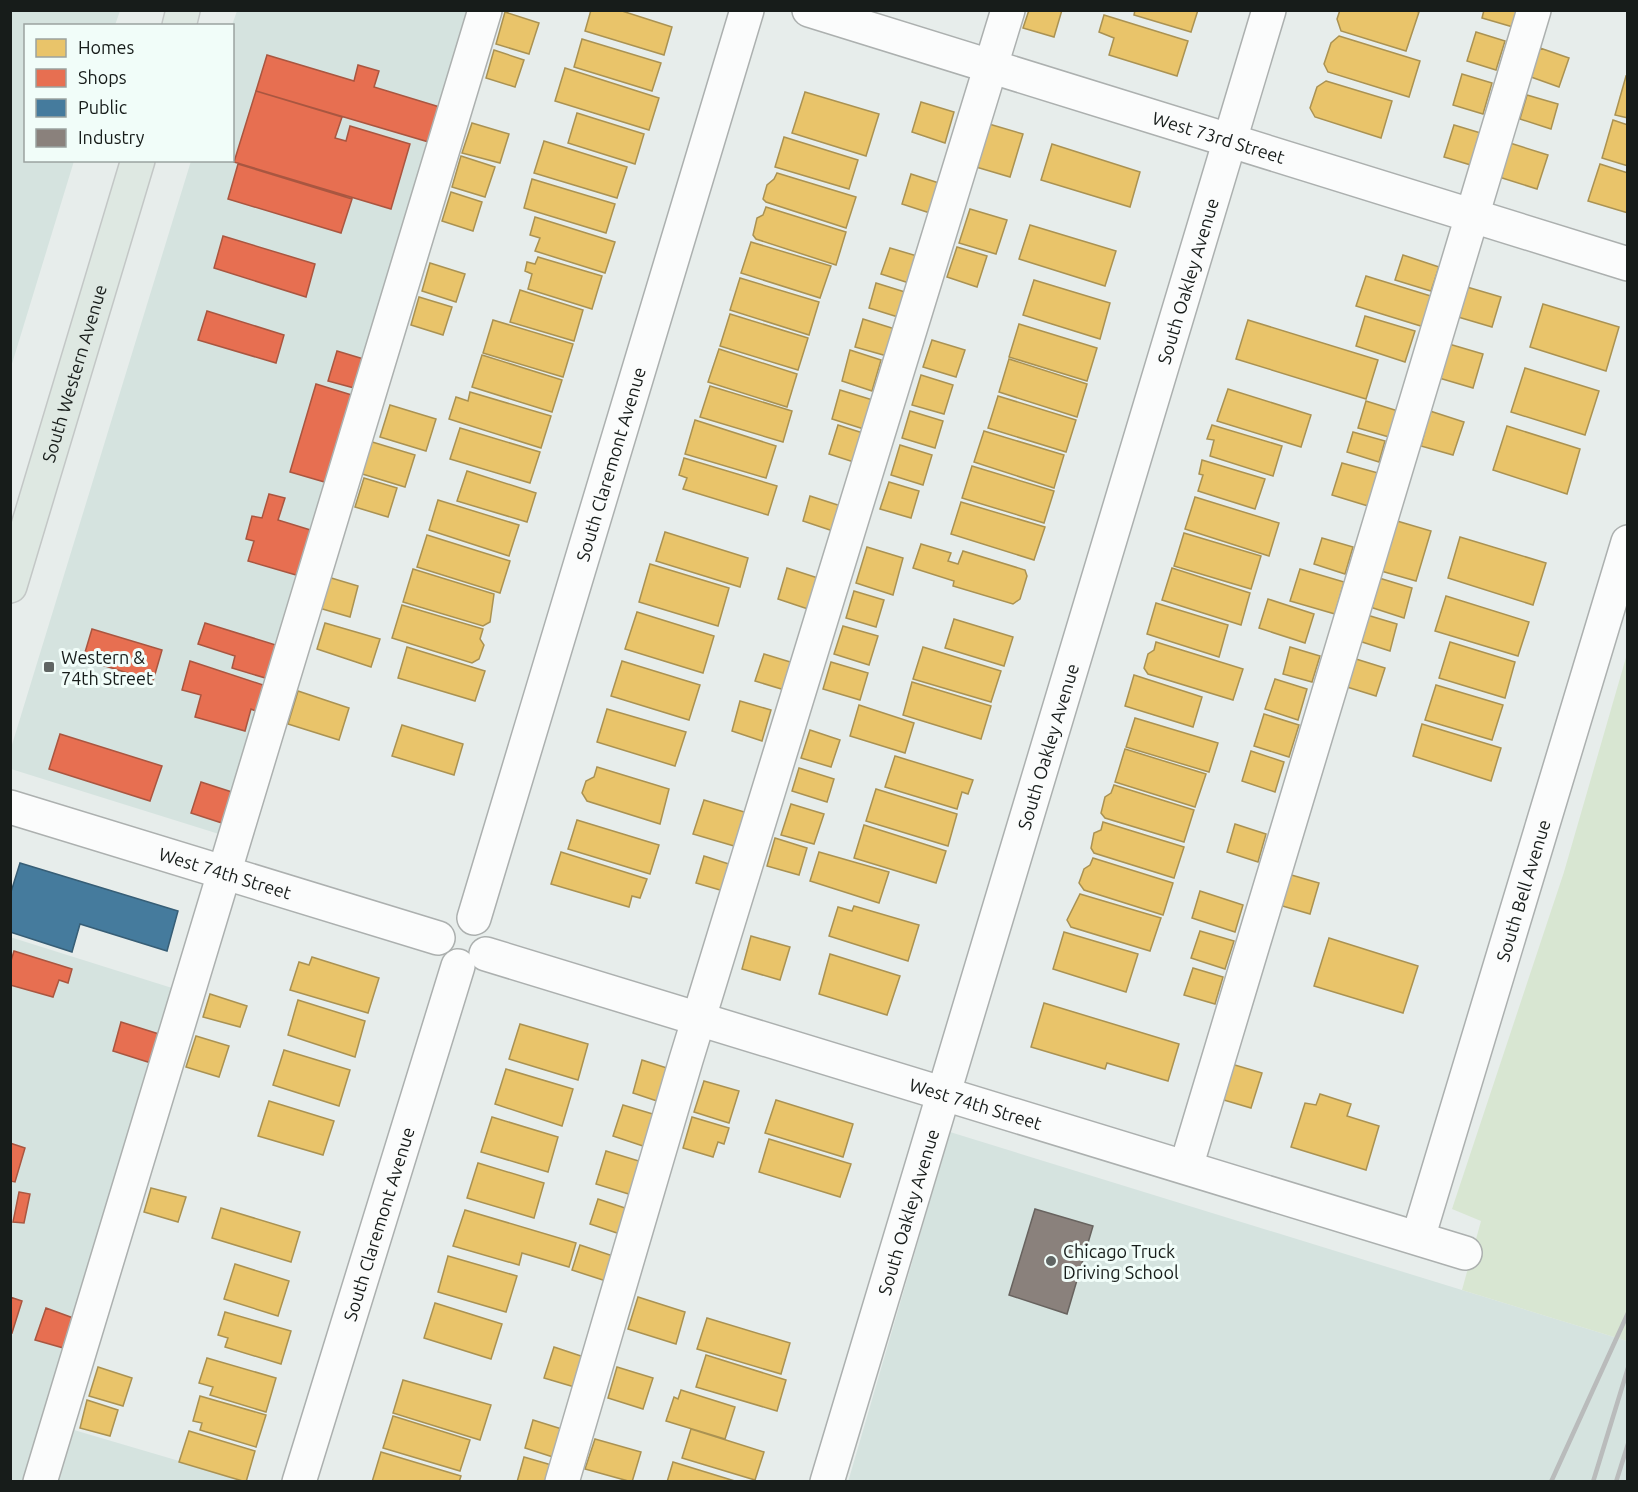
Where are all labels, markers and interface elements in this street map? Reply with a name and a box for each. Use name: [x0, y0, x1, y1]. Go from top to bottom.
legend: [24, 24, 234, 162]
text: Homes: [78, 37, 135, 57]
text: Shops: [78, 67, 127, 87]
text: Public: [78, 97, 127, 117]
street label: West 73rd Street: [1150, 107, 1287, 167]
text: Industry: [78, 127, 145, 147]
street label: South Oakley Avenue: [1153, 196, 1222, 366]
street label: South Western Avenue: [38, 282, 110, 465]
street label: South Claremont Avenue: [572, 365, 649, 564]
place label: Western & 74th Street: [61, 647, 153, 688]
marker: Western & 74th Street: [42, 660, 56, 674]
street label: South Oakley Avenue: [1014, 661, 1082, 832]
street label: South Bell Avenue: [1492, 817, 1554, 964]
street label: West 74th Street: [157, 843, 294, 903]
street label: West 74th Street: [907, 1074, 1044, 1133]
street label: South Claremont Avenue: [339, 1125, 418, 1323]
street label: South Oakley Avenue: [874, 1127, 942, 1297]
place label: Chicago Truck Driving School: [1063, 1241, 1179, 1282]
marker: Chicago Truck Driving School: [1044, 1254, 1058, 1268]

